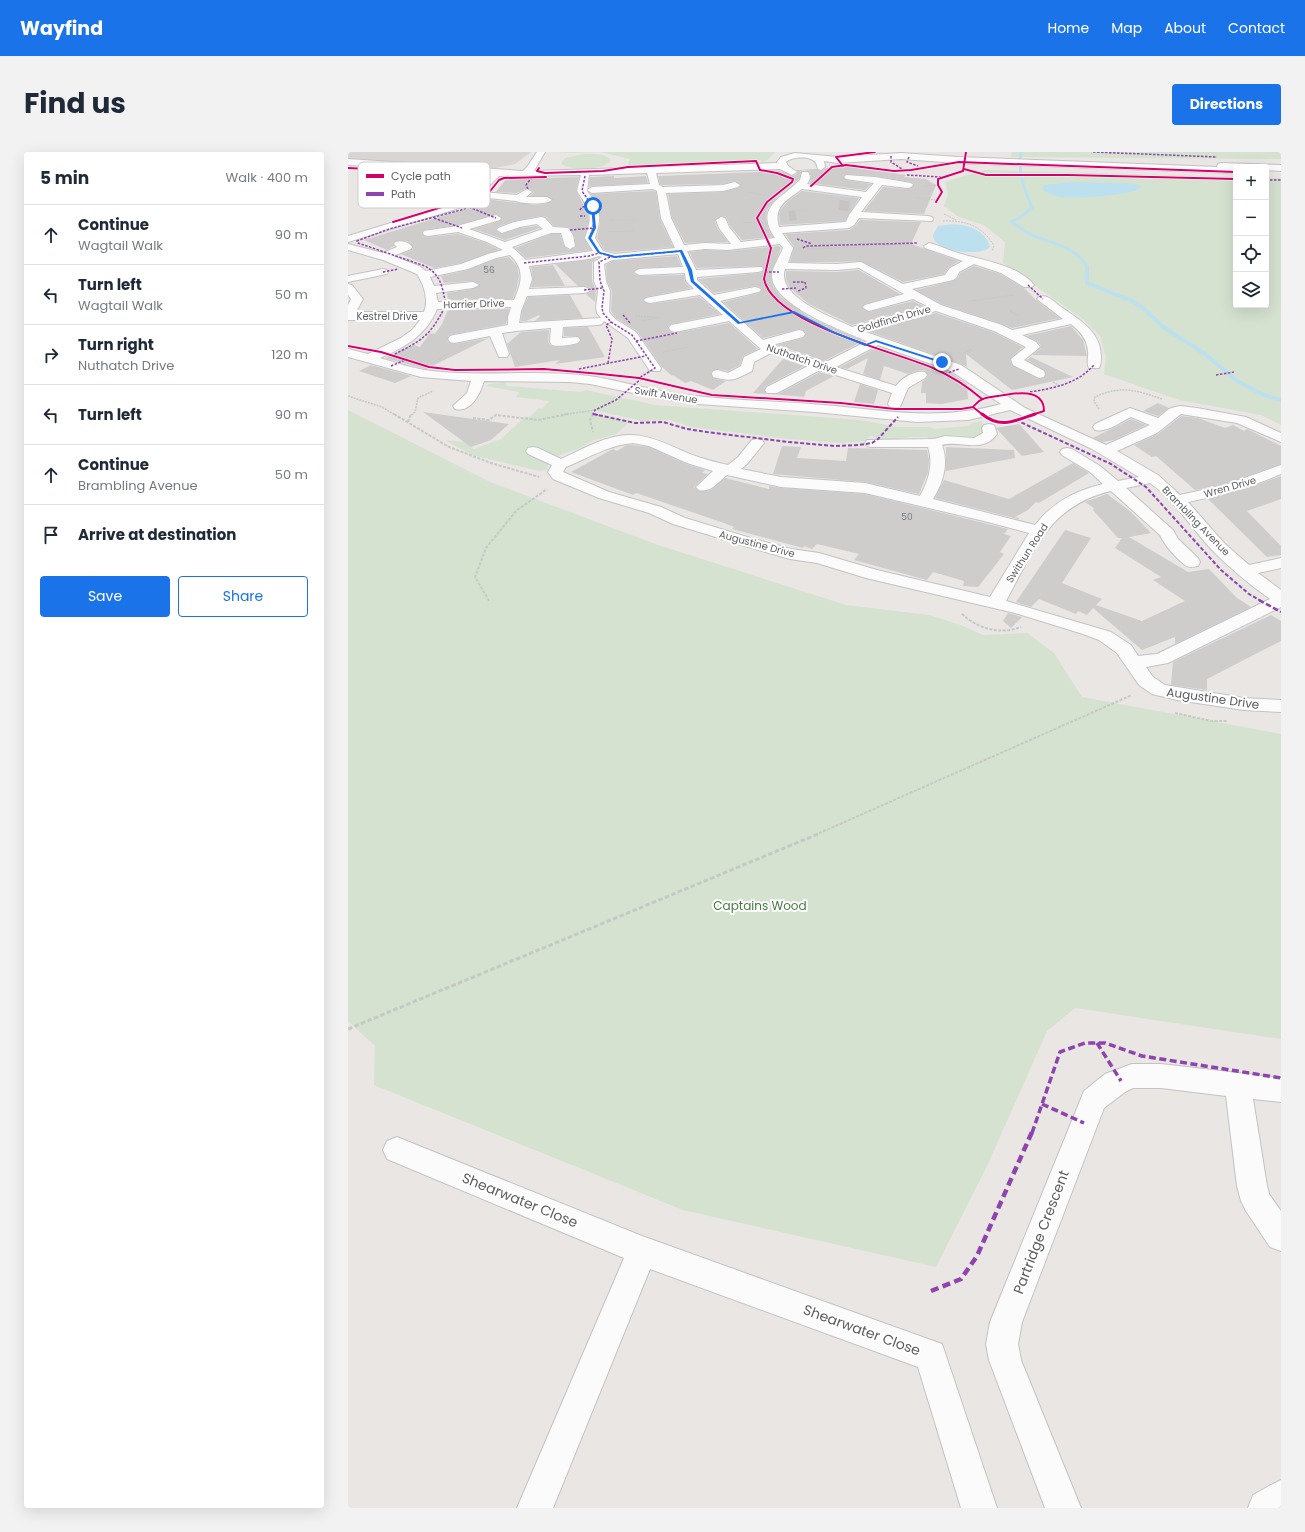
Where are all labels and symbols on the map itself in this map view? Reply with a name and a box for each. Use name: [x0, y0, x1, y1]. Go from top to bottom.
legend: [358, 162, 490, 208]
text: Cycle path: [391, 168, 451, 184]
text: Path: [391, 186, 416, 202]
route start: [584, 197, 602, 215]
house number: 56: [483, 264, 495, 276]
street label: Harrier Drive: [443, 295, 505, 313]
street label: Goldfinch Drive: [856, 301, 932, 337]
street label: Kestrel Drive: [356, 309, 418, 324]
street label: Nuthatch Drive: [765, 340, 839, 378]
route end: [933, 353, 951, 371]
street label: Swift Avenue: [633, 383, 699, 407]
street label: Wren Drive: [1202, 472, 1258, 502]
street label: Brambling Avenue: [1159, 483, 1233, 559]
house number: 50: [901, 511, 913, 523]
street label: Swithun Road: [1002, 520, 1052, 586]
street label: Augustine Drive: [717, 527, 797, 561]
street label: Augustine Drive: [1165, 683, 1261, 713]
park label: Captains Wood: [713, 897, 807, 914]
street label: Partridge Crescent: [1008, 1167, 1074, 1297]
street label: Shearwater Close: [459, 1168, 581, 1233]
street label: Shearwater Close: [801, 1299, 924, 1361]

